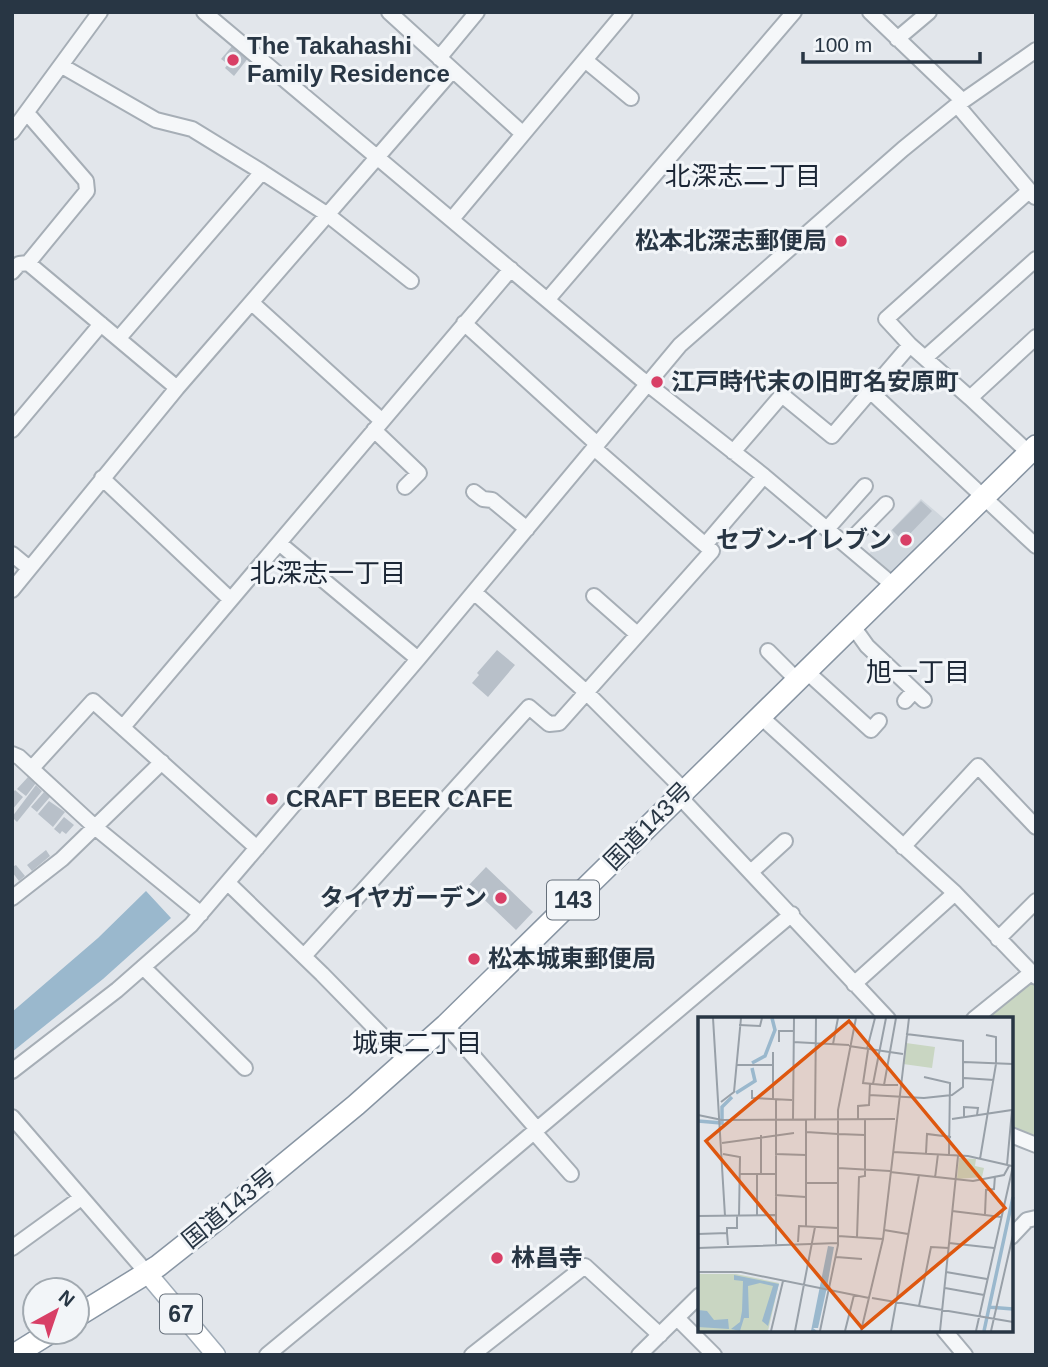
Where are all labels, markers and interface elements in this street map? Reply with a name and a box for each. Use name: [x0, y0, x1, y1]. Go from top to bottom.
scale bar: [803, 21, 980, 65]
place label: The Takahashi Family Residence: [247, 32, 450, 87]
text: 100 m: [814, 33, 872, 56]
marker: The Takahashi Family Residence: [225, 52, 241, 68]
district label: 北深志二丁目: [665, 161, 821, 191]
place label: 松本北深志郵便局: [635, 227, 827, 254]
marker: 松本北深志郵便局: [833, 233, 849, 249]
place label: 江戸時代末の旧町名安原町: [671, 368, 959, 395]
marker: 江戸時代末の旧町名安原町: [649, 374, 665, 390]
place label: セブン-イレブン: [716, 526, 892, 553]
marker: セブン-イレブン: [898, 532, 914, 548]
district label: 北深志一丁目: [250, 558, 406, 588]
district label: 旭一丁目: [866, 657, 970, 687]
street label: 国道143号: [598, 776, 697, 875]
place label: CRAFT BEER CAFE: [286, 785, 513, 812]
marker: CRAFT BEER CAFE: [264, 791, 280, 807]
road number: 143: [547, 880, 599, 920]
place label: タイヤガーデン: [320, 884, 487, 911]
marker: タイヤガーデン: [493, 890, 509, 906]
place label: 松本城東郵便局: [488, 945, 656, 972]
marker: 松本城東郵便局: [466, 951, 482, 967]
inset map: [698, 1017, 1013, 1332]
district label: 城東二丁目: [352, 1028, 482, 1058]
street label: 国道143号: [177, 1162, 281, 1253]
place label: 林昌寺: [511, 1244, 583, 1271]
marker: 林昌寺: [489, 1250, 505, 1266]
north arrow: [21, 1276, 91, 1346]
text: N: [55, 1286, 79, 1311]
road number: 67: [160, 1294, 202, 1334]

